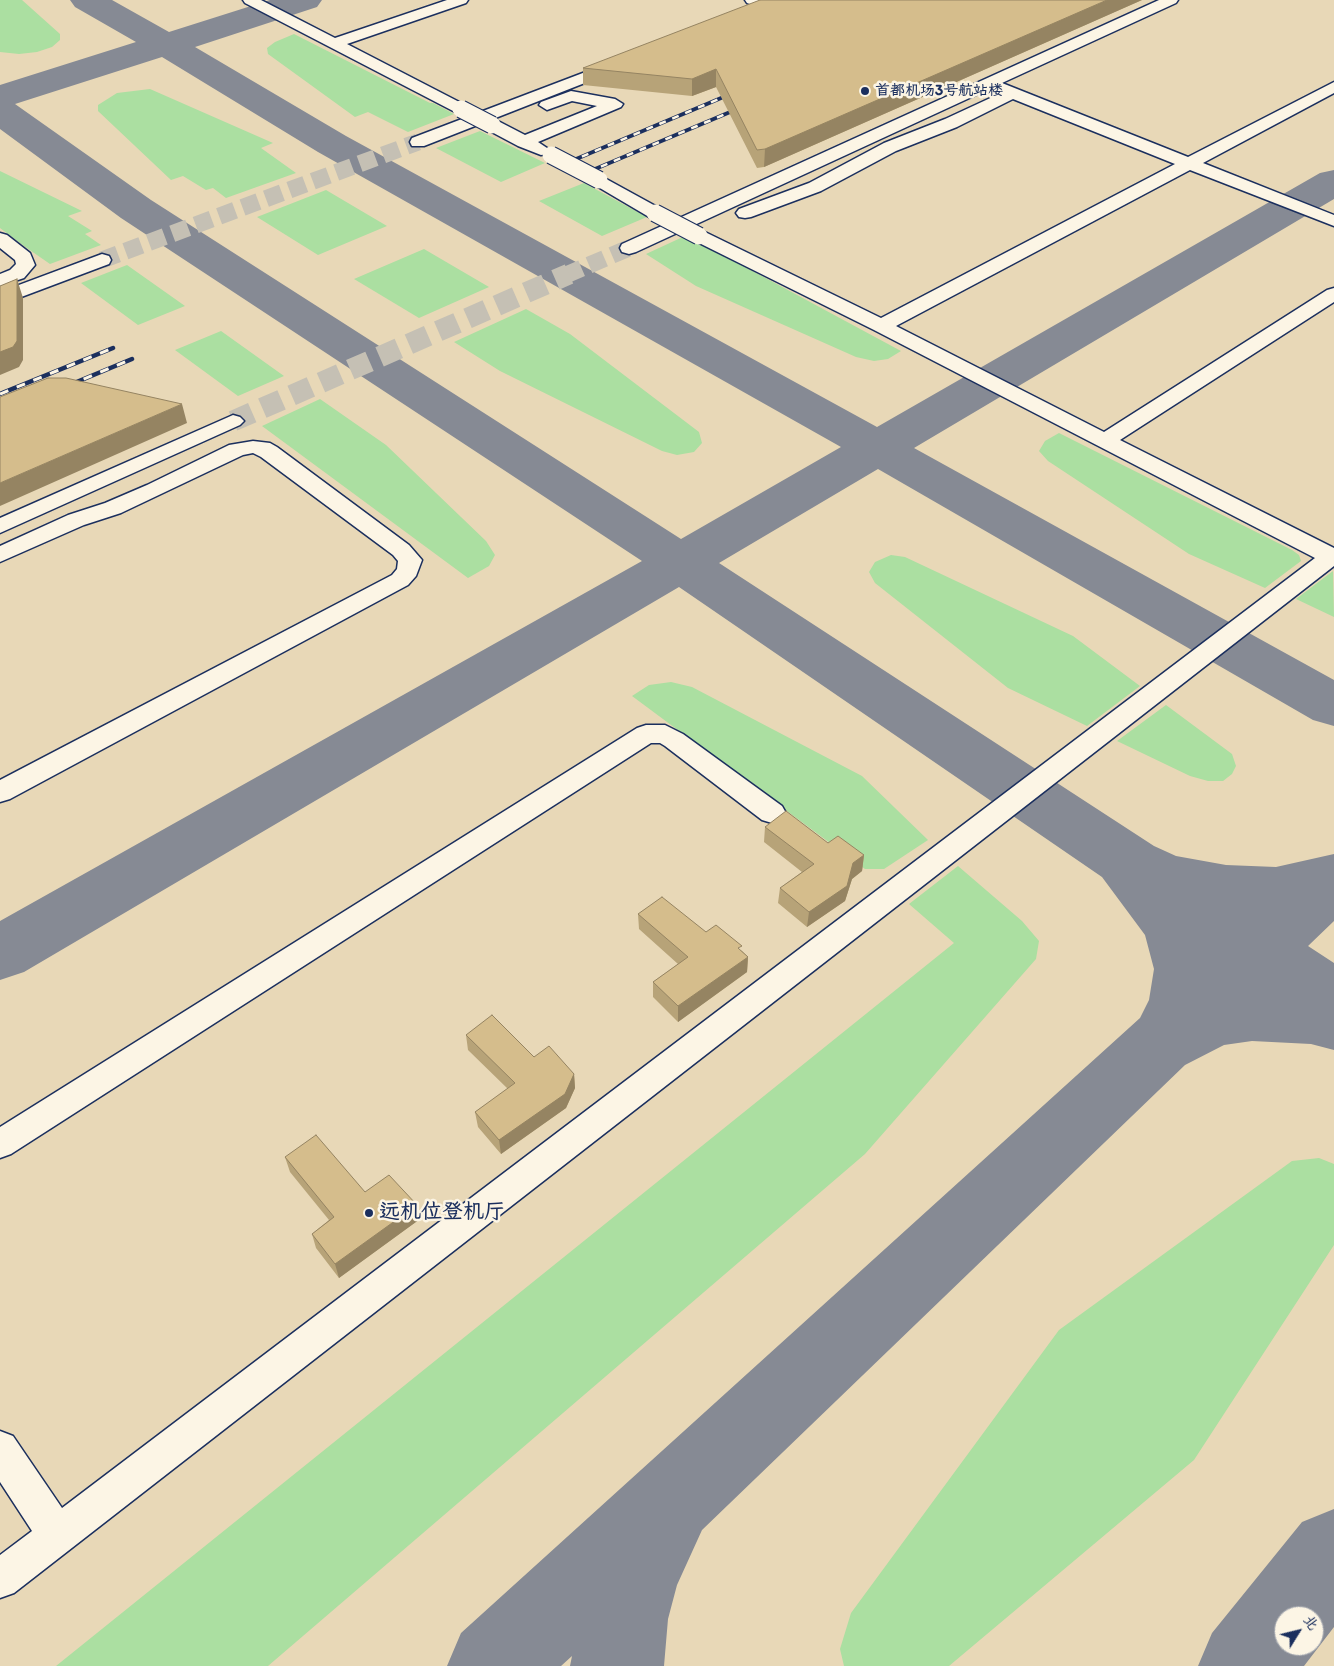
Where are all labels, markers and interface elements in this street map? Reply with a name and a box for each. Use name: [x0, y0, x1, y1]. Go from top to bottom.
place label: 首都机场3号航站楼: [875, 82, 1003, 100]
marker: 首都机场3号航站楼: [859, 85, 871, 97]
place label: 远机位登机厅: [379, 1200, 505, 1226]
marker: 远机位登机厅: [363, 1207, 375, 1219]
north arrow: [1274, 1606, 1324, 1656]
text: 北: [1300, 1612, 1322, 1633]

